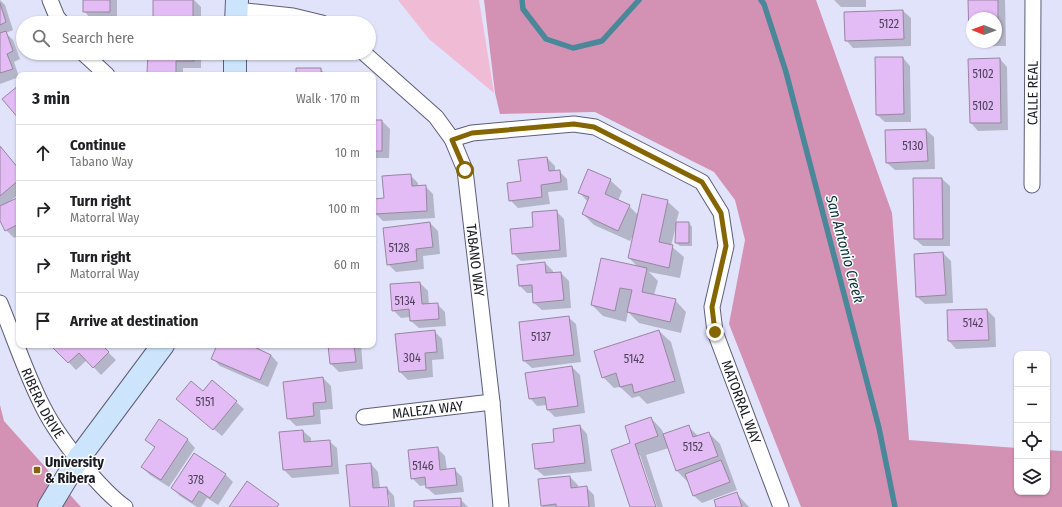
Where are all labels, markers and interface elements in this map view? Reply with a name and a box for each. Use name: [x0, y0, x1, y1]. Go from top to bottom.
north arrow: [966, 12, 1002, 48]
search box: [16, 16, 376, 60]
house number: 5122: [879, 17, 899, 31]
icon: search: [30, 27, 52, 49]
text: Search here: [62, 29, 134, 47]
street label: CALLE REAL: [1024, 61, 1041, 125]
house number: 5102: [972, 67, 994, 81]
text: 3 min: [32, 88, 70, 109]
text: Walk · 170 m: [296, 91, 360, 106]
house number: 5102: [972, 99, 994, 113]
text: Continue: [70, 136, 126, 154]
house number: 5130: [902, 139, 924, 153]
icon: ahead: [32, 142, 54, 164]
text: 10 m: [335, 145, 360, 160]
text: Tabano Way: [70, 154, 133, 169]
route start: [456, 161, 474, 179]
text: Turn right: [70, 192, 131, 210]
water label: San Antonio Creek: [822, 192, 868, 306]
icon: right: [32, 198, 54, 220]
text: 100 m: [328, 201, 360, 216]
text: Matorral Way: [70, 210, 139, 225]
street label: TABANO WAY: [463, 223, 488, 297]
house number: 5128: [389, 241, 409, 255]
text: Turn right: [70, 248, 131, 266]
icon: right: [32, 254, 54, 276]
text: 60 m: [334, 257, 360, 272]
text: Matorral Way: [70, 266, 139, 281]
house number: 5134: [395, 294, 416, 308]
icon: arrive: [32, 310, 54, 332]
text: Arrive at destination: [70, 312, 198, 330]
house number: 5142: [963, 316, 983, 330]
route end: [706, 323, 724, 341]
house number: 5137: [531, 330, 551, 344]
house number: 304: [403, 351, 421, 365]
map controls: [1014, 351, 1050, 495]
button: +: [1014, 351, 1050, 387]
house number: 5142: [624, 352, 644, 366]
street label: MATORRAL WAY: [718, 358, 765, 446]
street label: RIBERA DRIVE: [18, 365, 68, 442]
button: −: [1014, 387, 1050, 423]
house number: 5151: [195, 395, 215, 409]
street label: MALEZA WAY: [391, 397, 464, 422]
button: locate: [1014, 423, 1050, 459]
house number: 5152: [683, 440, 703, 454]
place label: University & Ribera: [45, 454, 104, 487]
house number: 5146: [412, 459, 434, 473]
button: layers: [1014, 459, 1050, 495]
marker: University & Ribera: [32, 465, 42, 475]
house number: 378: [188, 473, 204, 487]

